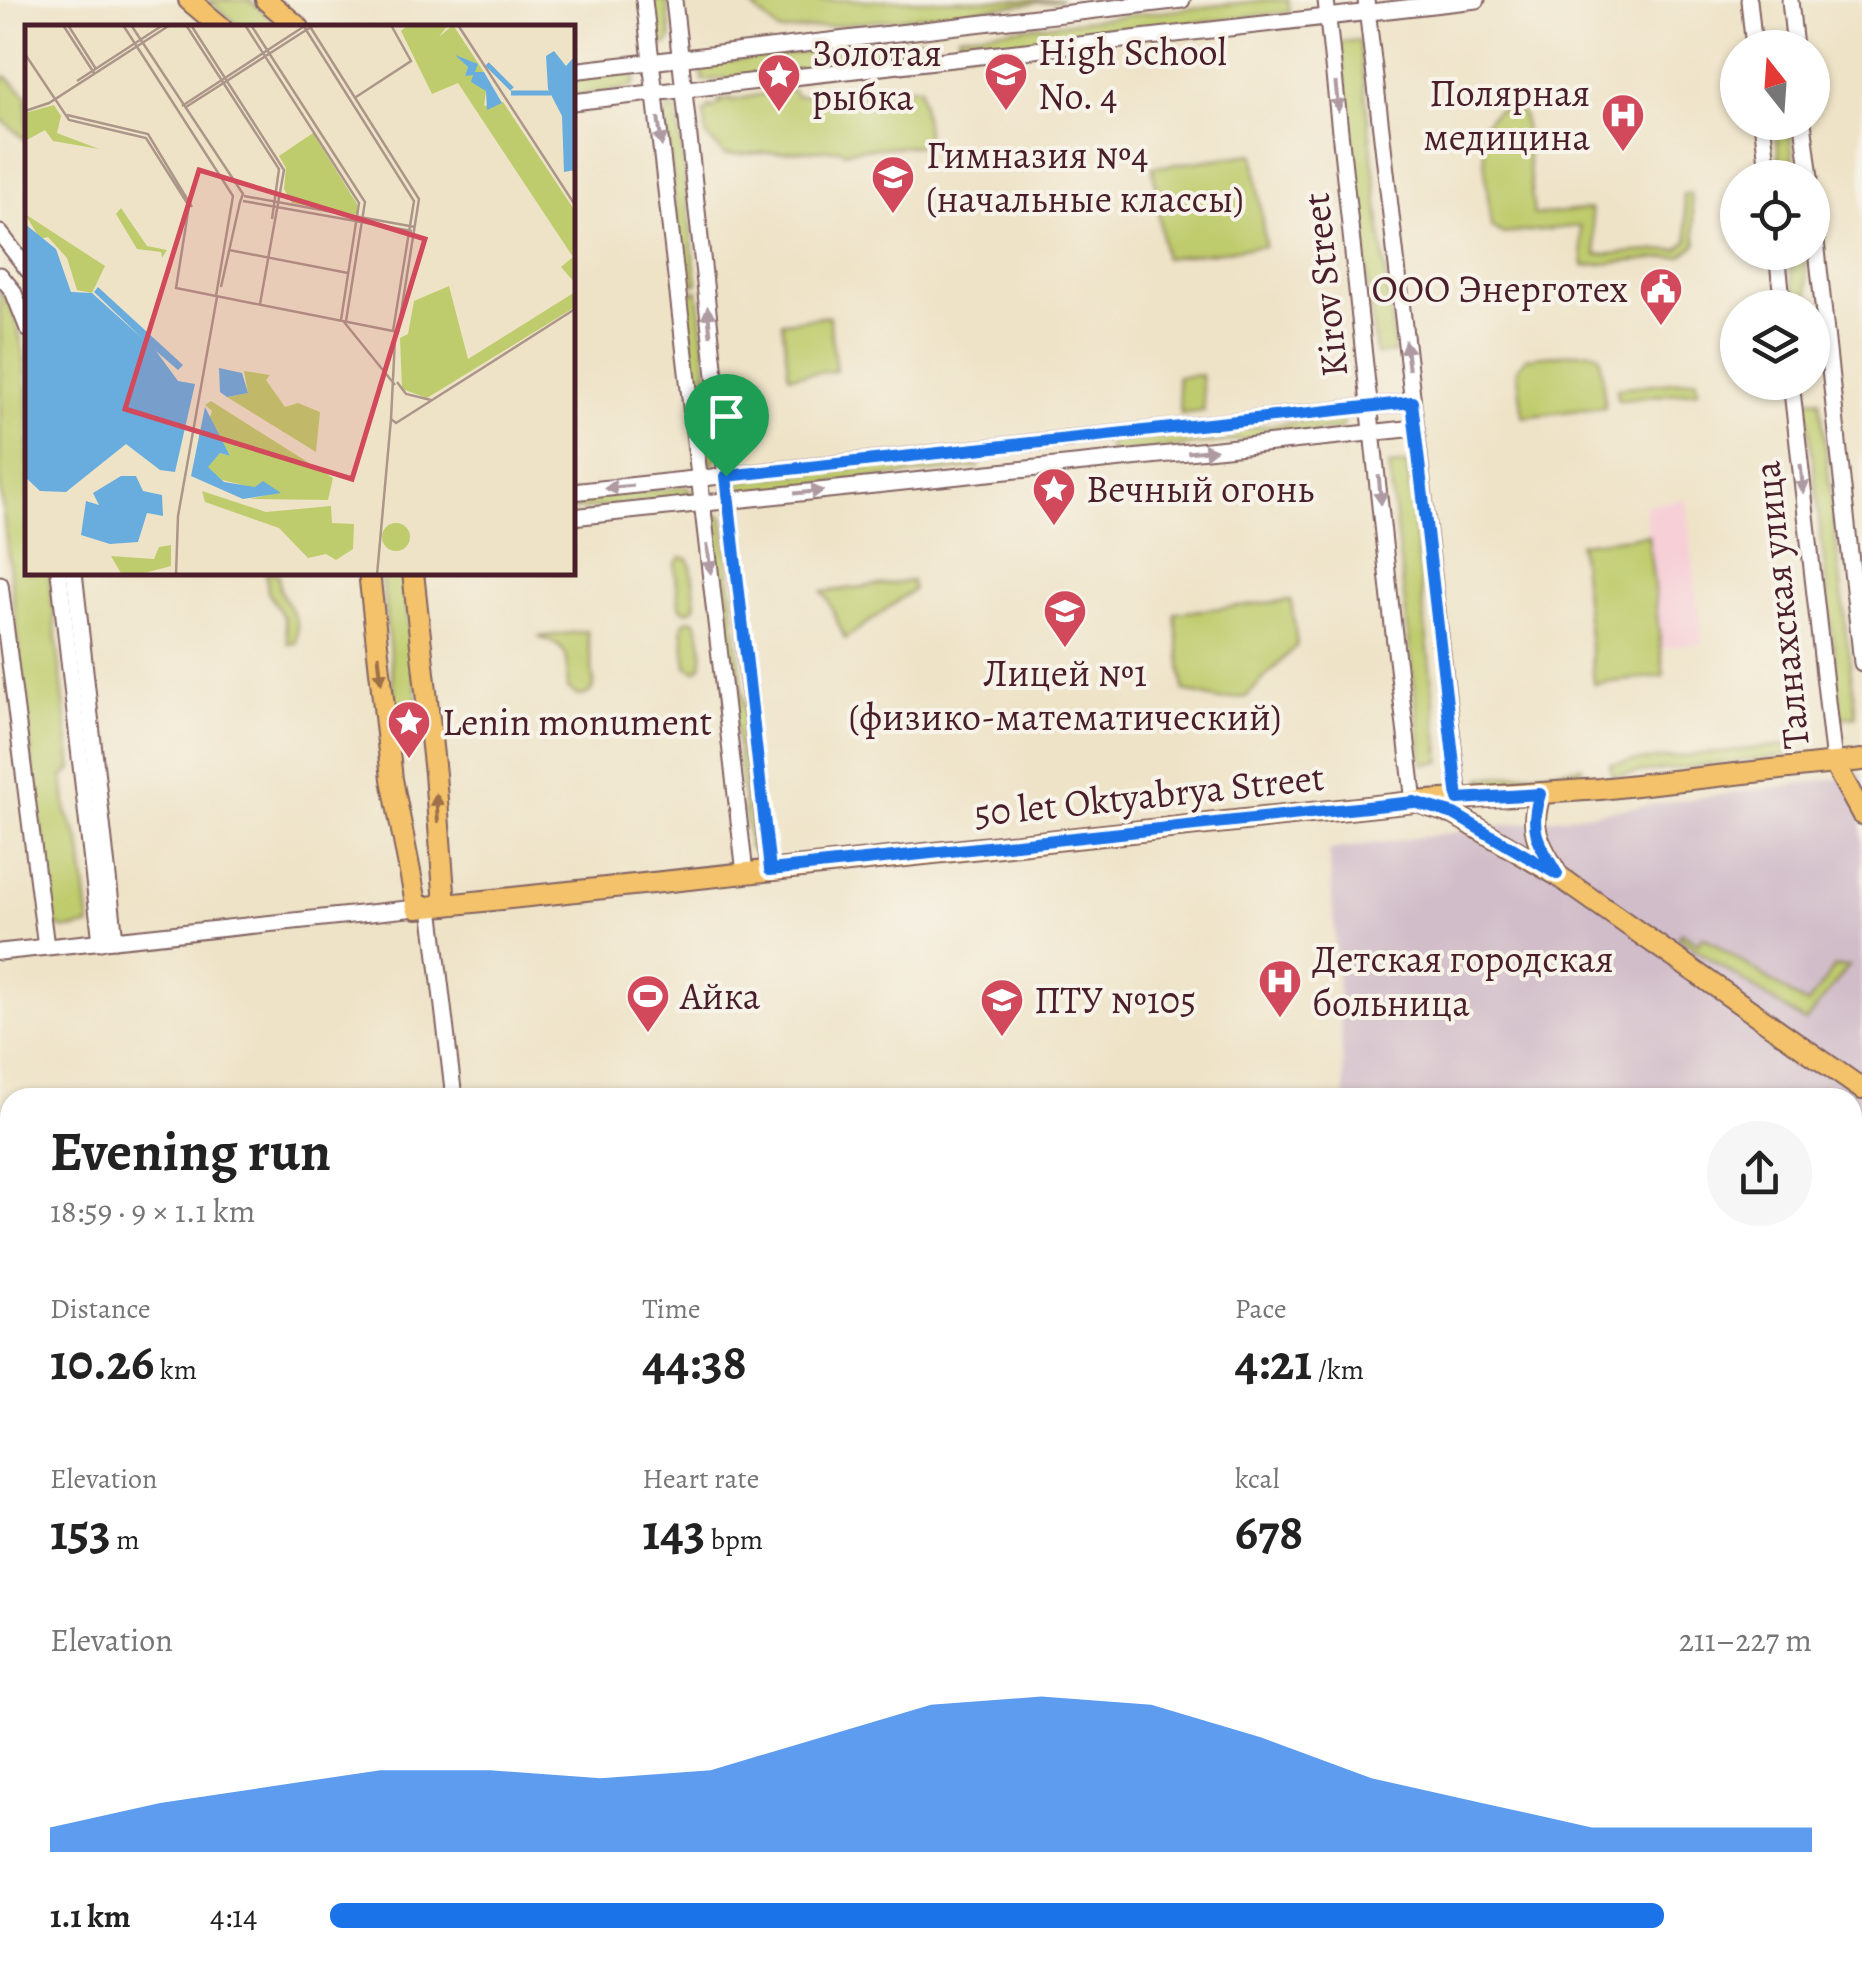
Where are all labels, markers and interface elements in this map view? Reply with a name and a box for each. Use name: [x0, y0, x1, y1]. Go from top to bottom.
inset map: [25, 25, 575, 575]
place label: High School No. 4: [1038, 26, 1227, 122]
place label: Золотая рыбка: [812, 27, 942, 123]
north arrow: [1720, 30, 1830, 140]
map controls: [1720, 30, 1830, 400]
school or university icon: High School No. 4: [983, 51, 1029, 112]
place icon: Золотая рыбка: [756, 52, 802, 113]
place label: Полярная медицина: [1423, 67, 1590, 163]
one-way arrow: [1329, 82, 1345, 113]
hospital icon: Полярная медицина: [1600, 92, 1646, 153]
one-way arrow: [652, 116, 668, 148]
place label: Гимназия №4 (начальные классы): [926, 129, 1244, 225]
school or university icon: Гимназия №4 (начальные классы): [870, 154, 916, 215]
button: locate: [1720, 160, 1830, 270]
street label: Kirov Street: [1289, 190, 1361, 380]
place label: ООО Энерготех: [1372, 263, 1628, 315]
public building icon: ООО Энерготех: [1638, 266, 1684, 327]
button: layers: [1720, 290, 1830, 400]
one-way arrow: [701, 305, 717, 337]
one-way arrow: [1399, 338, 1415, 370]
pin: [684, 374, 769, 477]
icon: arrive: [699, 389, 754, 444]
one-way arrow: [1186, 443, 1218, 459]
street label: Талнахская улица: [1740, 458, 1822, 751]
place label: Вечный огонь: [1086, 463, 1314, 515]
one-way arrow: [1794, 464, 1810, 496]
place icon: Вечный огонь: [1031, 466, 1077, 527]
one-way arrow: [1372, 474, 1388, 506]
one-way arrow: [603, 479, 635, 495]
one-way arrow: [793, 484, 825, 500]
one-way arrow: [701, 543, 717, 575]
school or university icon: Лицей №1 (физико-математический): [1042, 588, 1088, 649]
place label: Лицей №1 (физико-математический): [849, 647, 1281, 743]
one-way arrow: [372, 654, 388, 686]
place label: Lenin monument: [442, 696, 712, 748]
place icon: Lenin monument: [386, 699, 432, 760]
street label: 50 let Oktyabrya Street: [971, 751, 1327, 839]
one-way arrow: [429, 791, 445, 823]
place label: Детская городская больница: [1312, 933, 1614, 1029]
hospital icon: Детская городская больница: [1257, 958, 1303, 1019]
place label: Айка: [679, 970, 761, 1022]
sports icon: Айка: [625, 973, 671, 1034]
place label: ПТУ №105: [1034, 974, 1196, 1026]
school or university icon: ПТУ №105: [979, 977, 1025, 1038]
text: Evening run: [50, 1114, 331, 1189]
button: share: [1707, 1121, 1812, 1226]
text: 18:59 · 9 × 1.1 km: [50, 1189, 255, 1233]
text: Distance: [50, 1290, 150, 1328]
text: Time: [642, 1290, 701, 1328]
text: Pace: [1235, 1290, 1287, 1328]
text: 10.26: [50, 1328, 154, 1396]
text: 44:38: [642, 1328, 747, 1396]
text: 4:21: [1235, 1328, 1312, 1396]
text: km: [154, 1351, 197, 1389]
text: /km: [1312, 1351, 1364, 1389]
text: Elevation: [50, 1460, 157, 1498]
text: Heart rate: [642, 1460, 759, 1498]
text: kcal: [1235, 1460, 1280, 1498]
text: 153: [50, 1498, 111, 1566]
text: 143: [642, 1498, 705, 1566]
text: 678: [1235, 1498, 1303, 1566]
text: m: [111, 1521, 140, 1559]
text: bpm: [705, 1521, 763, 1559]
text: Elevation: [50, 1618, 173, 1662]
text: 211–227 m: [1679, 1618, 1812, 1662]
text: 1.1 km: [50, 1894, 131, 1938]
text: 4:14: [210, 1894, 258, 1938]

